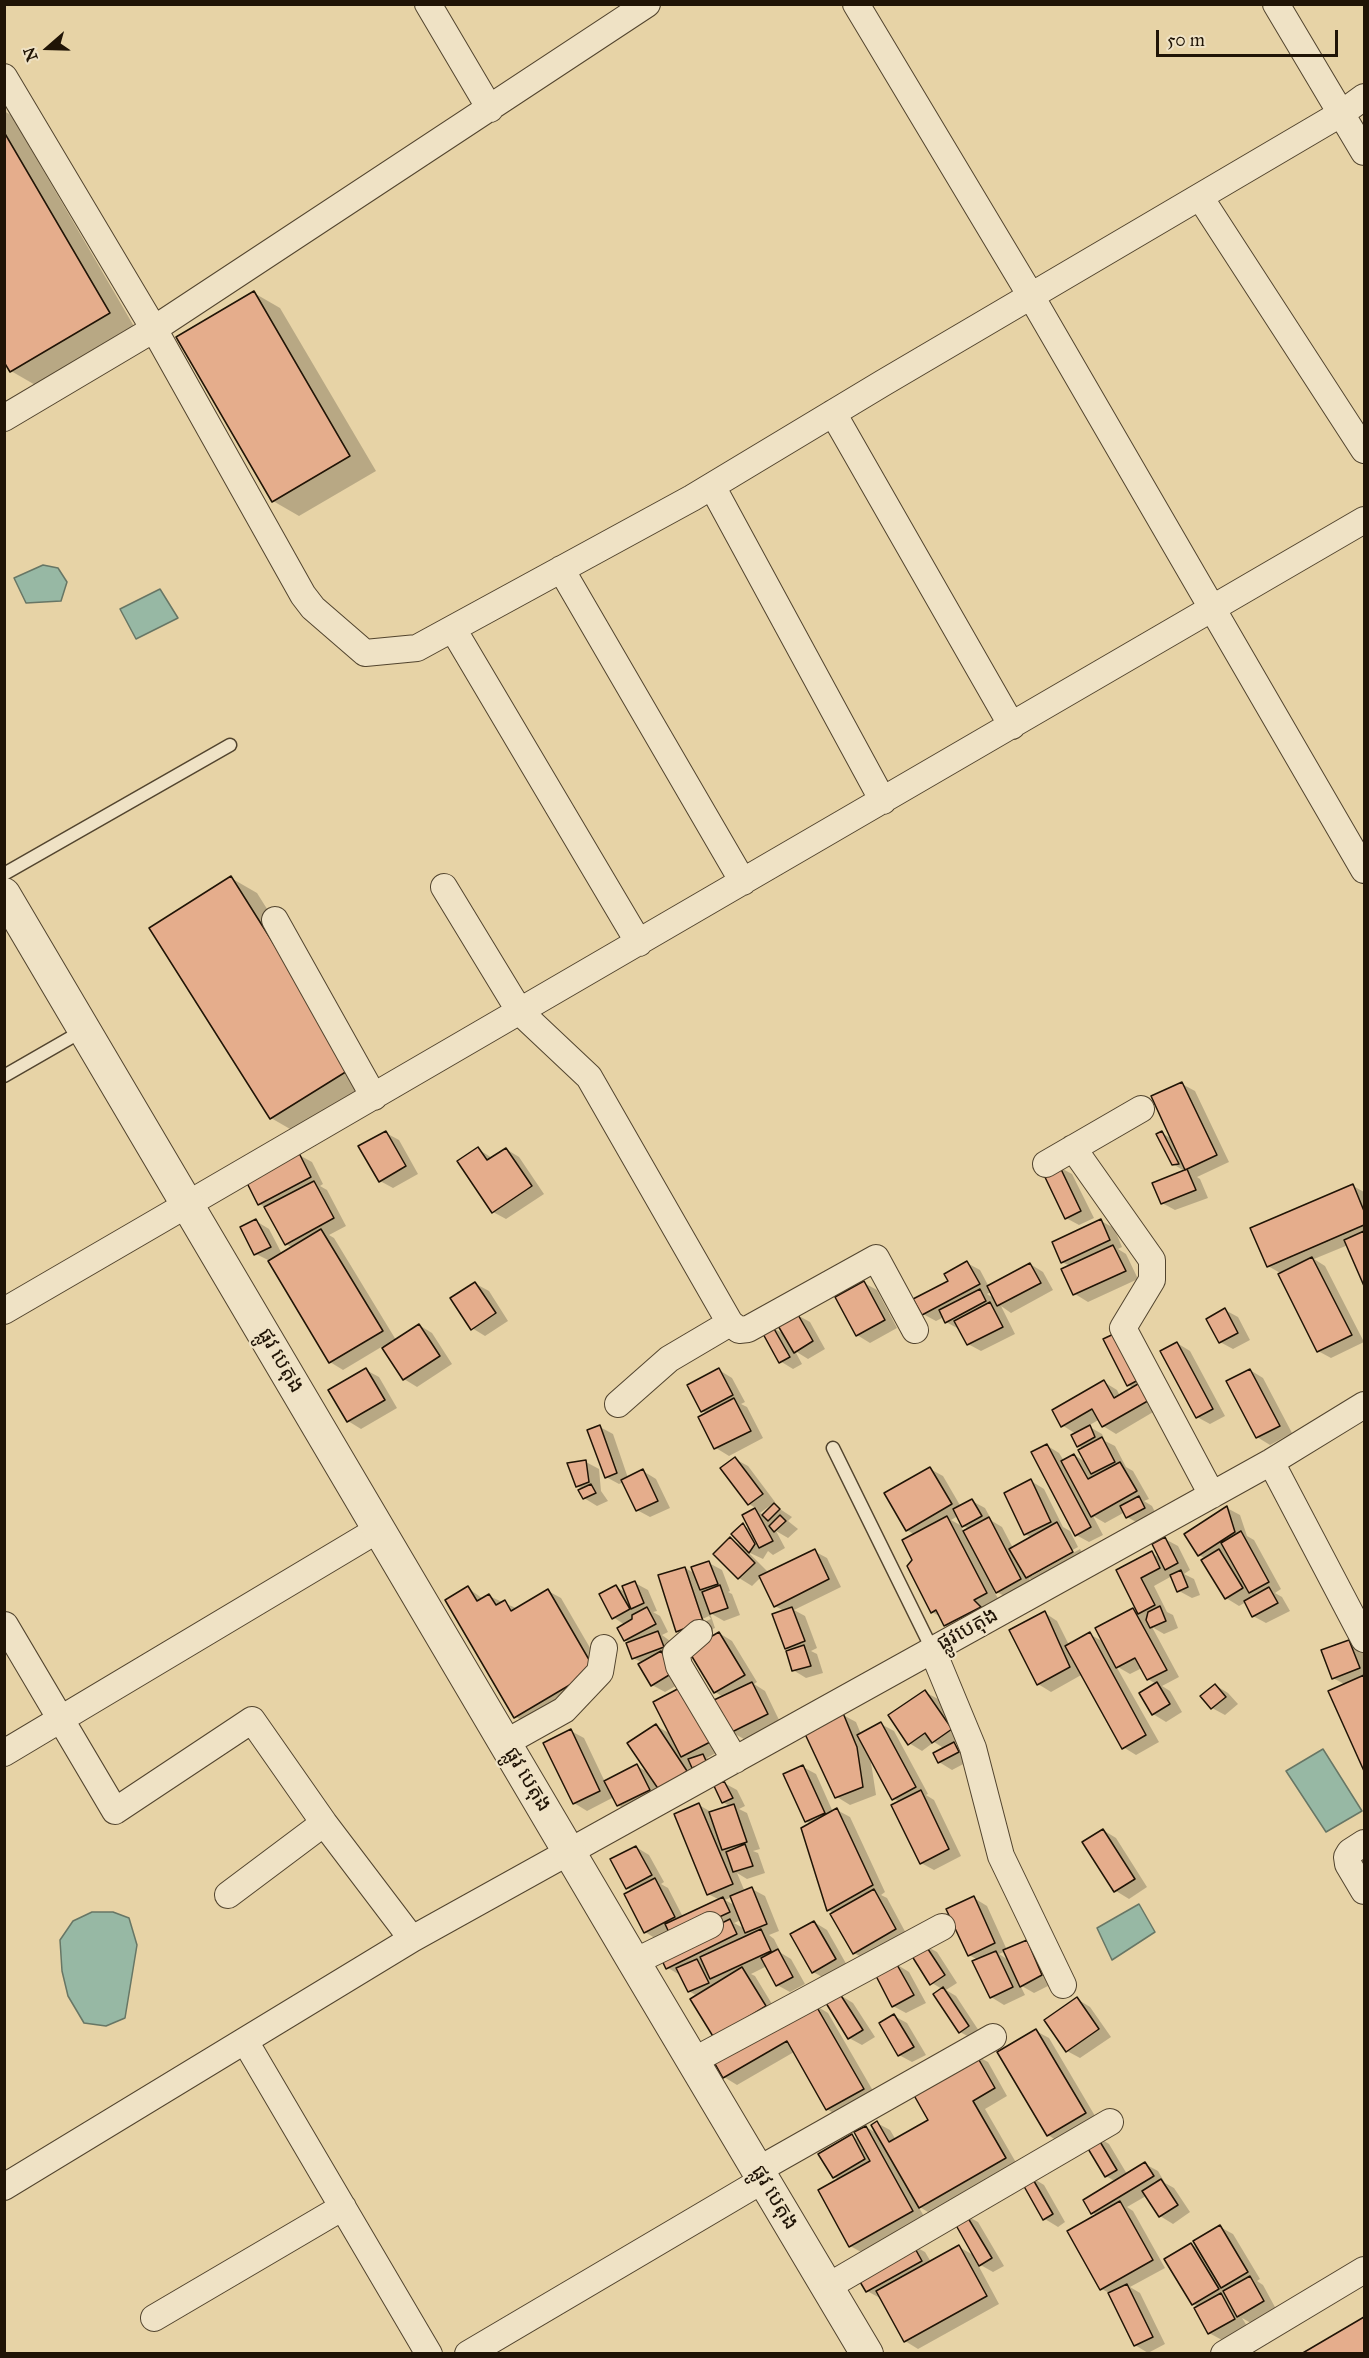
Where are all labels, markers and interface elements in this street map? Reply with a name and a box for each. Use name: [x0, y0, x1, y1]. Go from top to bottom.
north arrow: [18, 18, 78, 78]
scale bar: [1159, 18, 1340, 56]
text: 50 m: [1167, 29, 1205, 51]
text: N: [19, 45, 42, 64]
street label: ផ្លូវ បេតុង: [251, 1324, 309, 1398]
street label: ផ្លូវបេតុង: [933, 1603, 1003, 1657]
street label: ផ្លូវ បេតុង: [498, 1743, 556, 1817]
street label: ផ្លូវ បេតុង: [745, 2161, 803, 2235]

